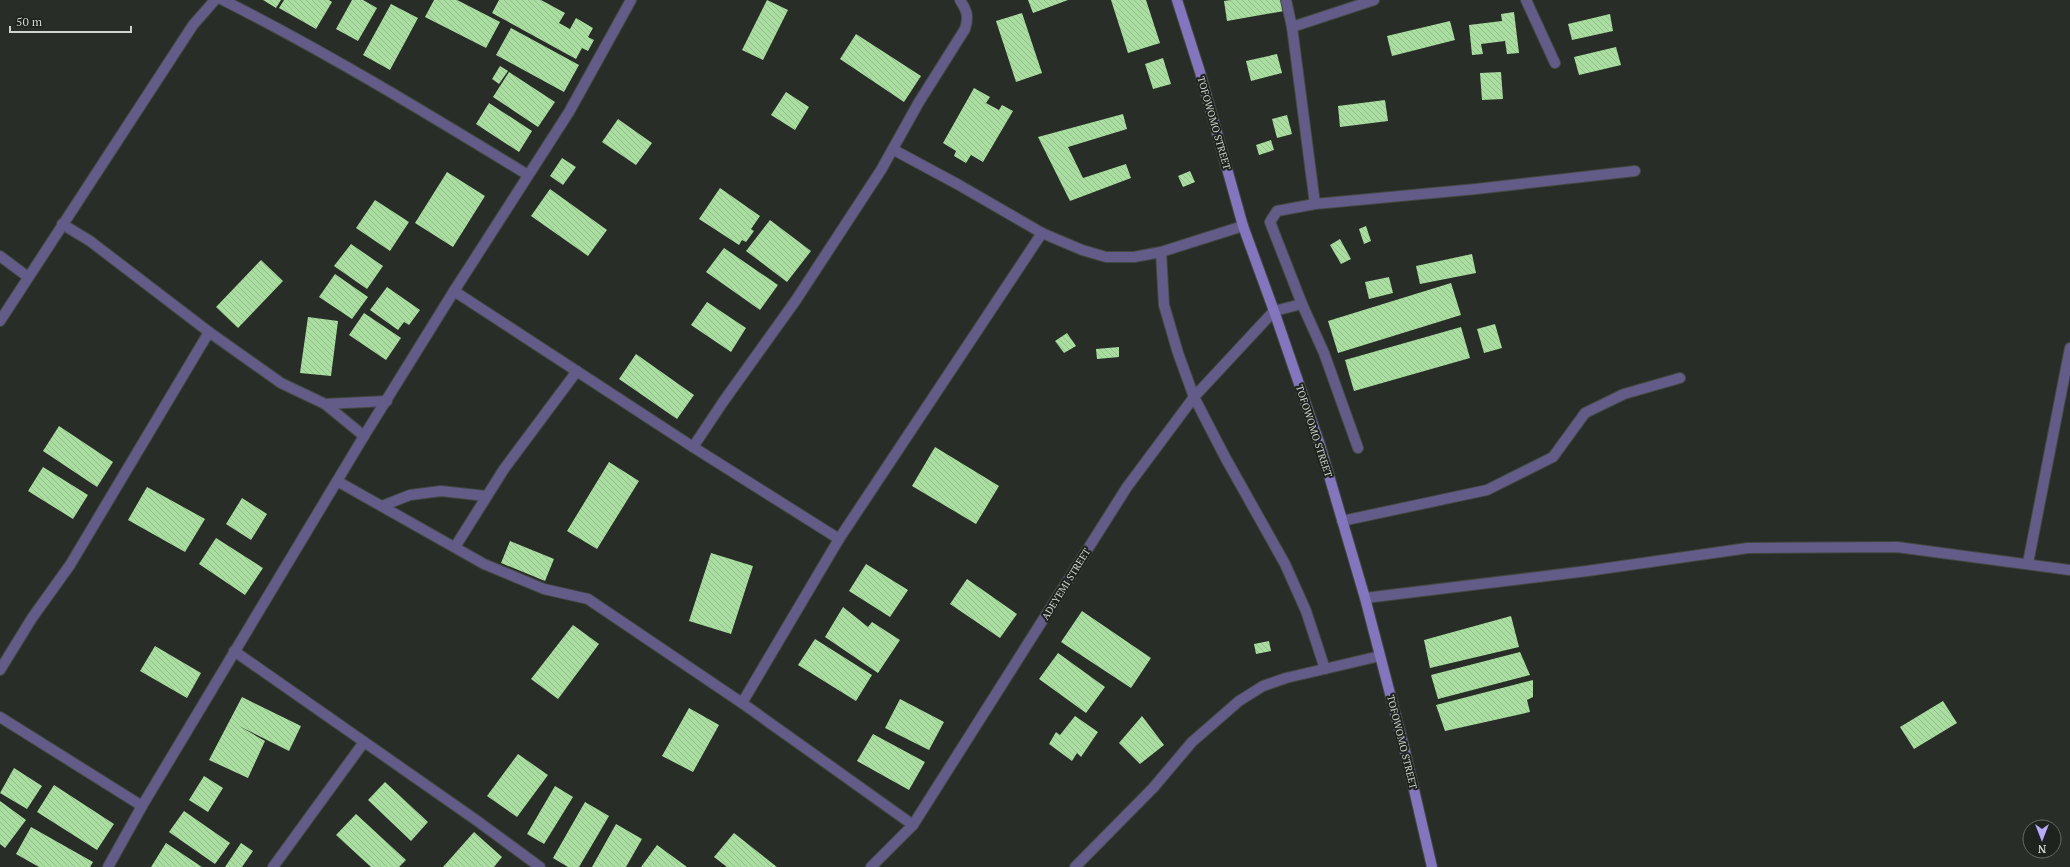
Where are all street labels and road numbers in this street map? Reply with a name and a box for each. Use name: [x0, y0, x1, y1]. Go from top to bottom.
street label: TOFOWOMO STREET: [1194, 75, 1234, 171]
street label: TOFOWOMO STREET: [1293, 383, 1335, 479]
street label: ADEYEMI STREET: [1039, 546, 1093, 622]
street label: TOFOWOMO STREET: [1384, 694, 1420, 790]

